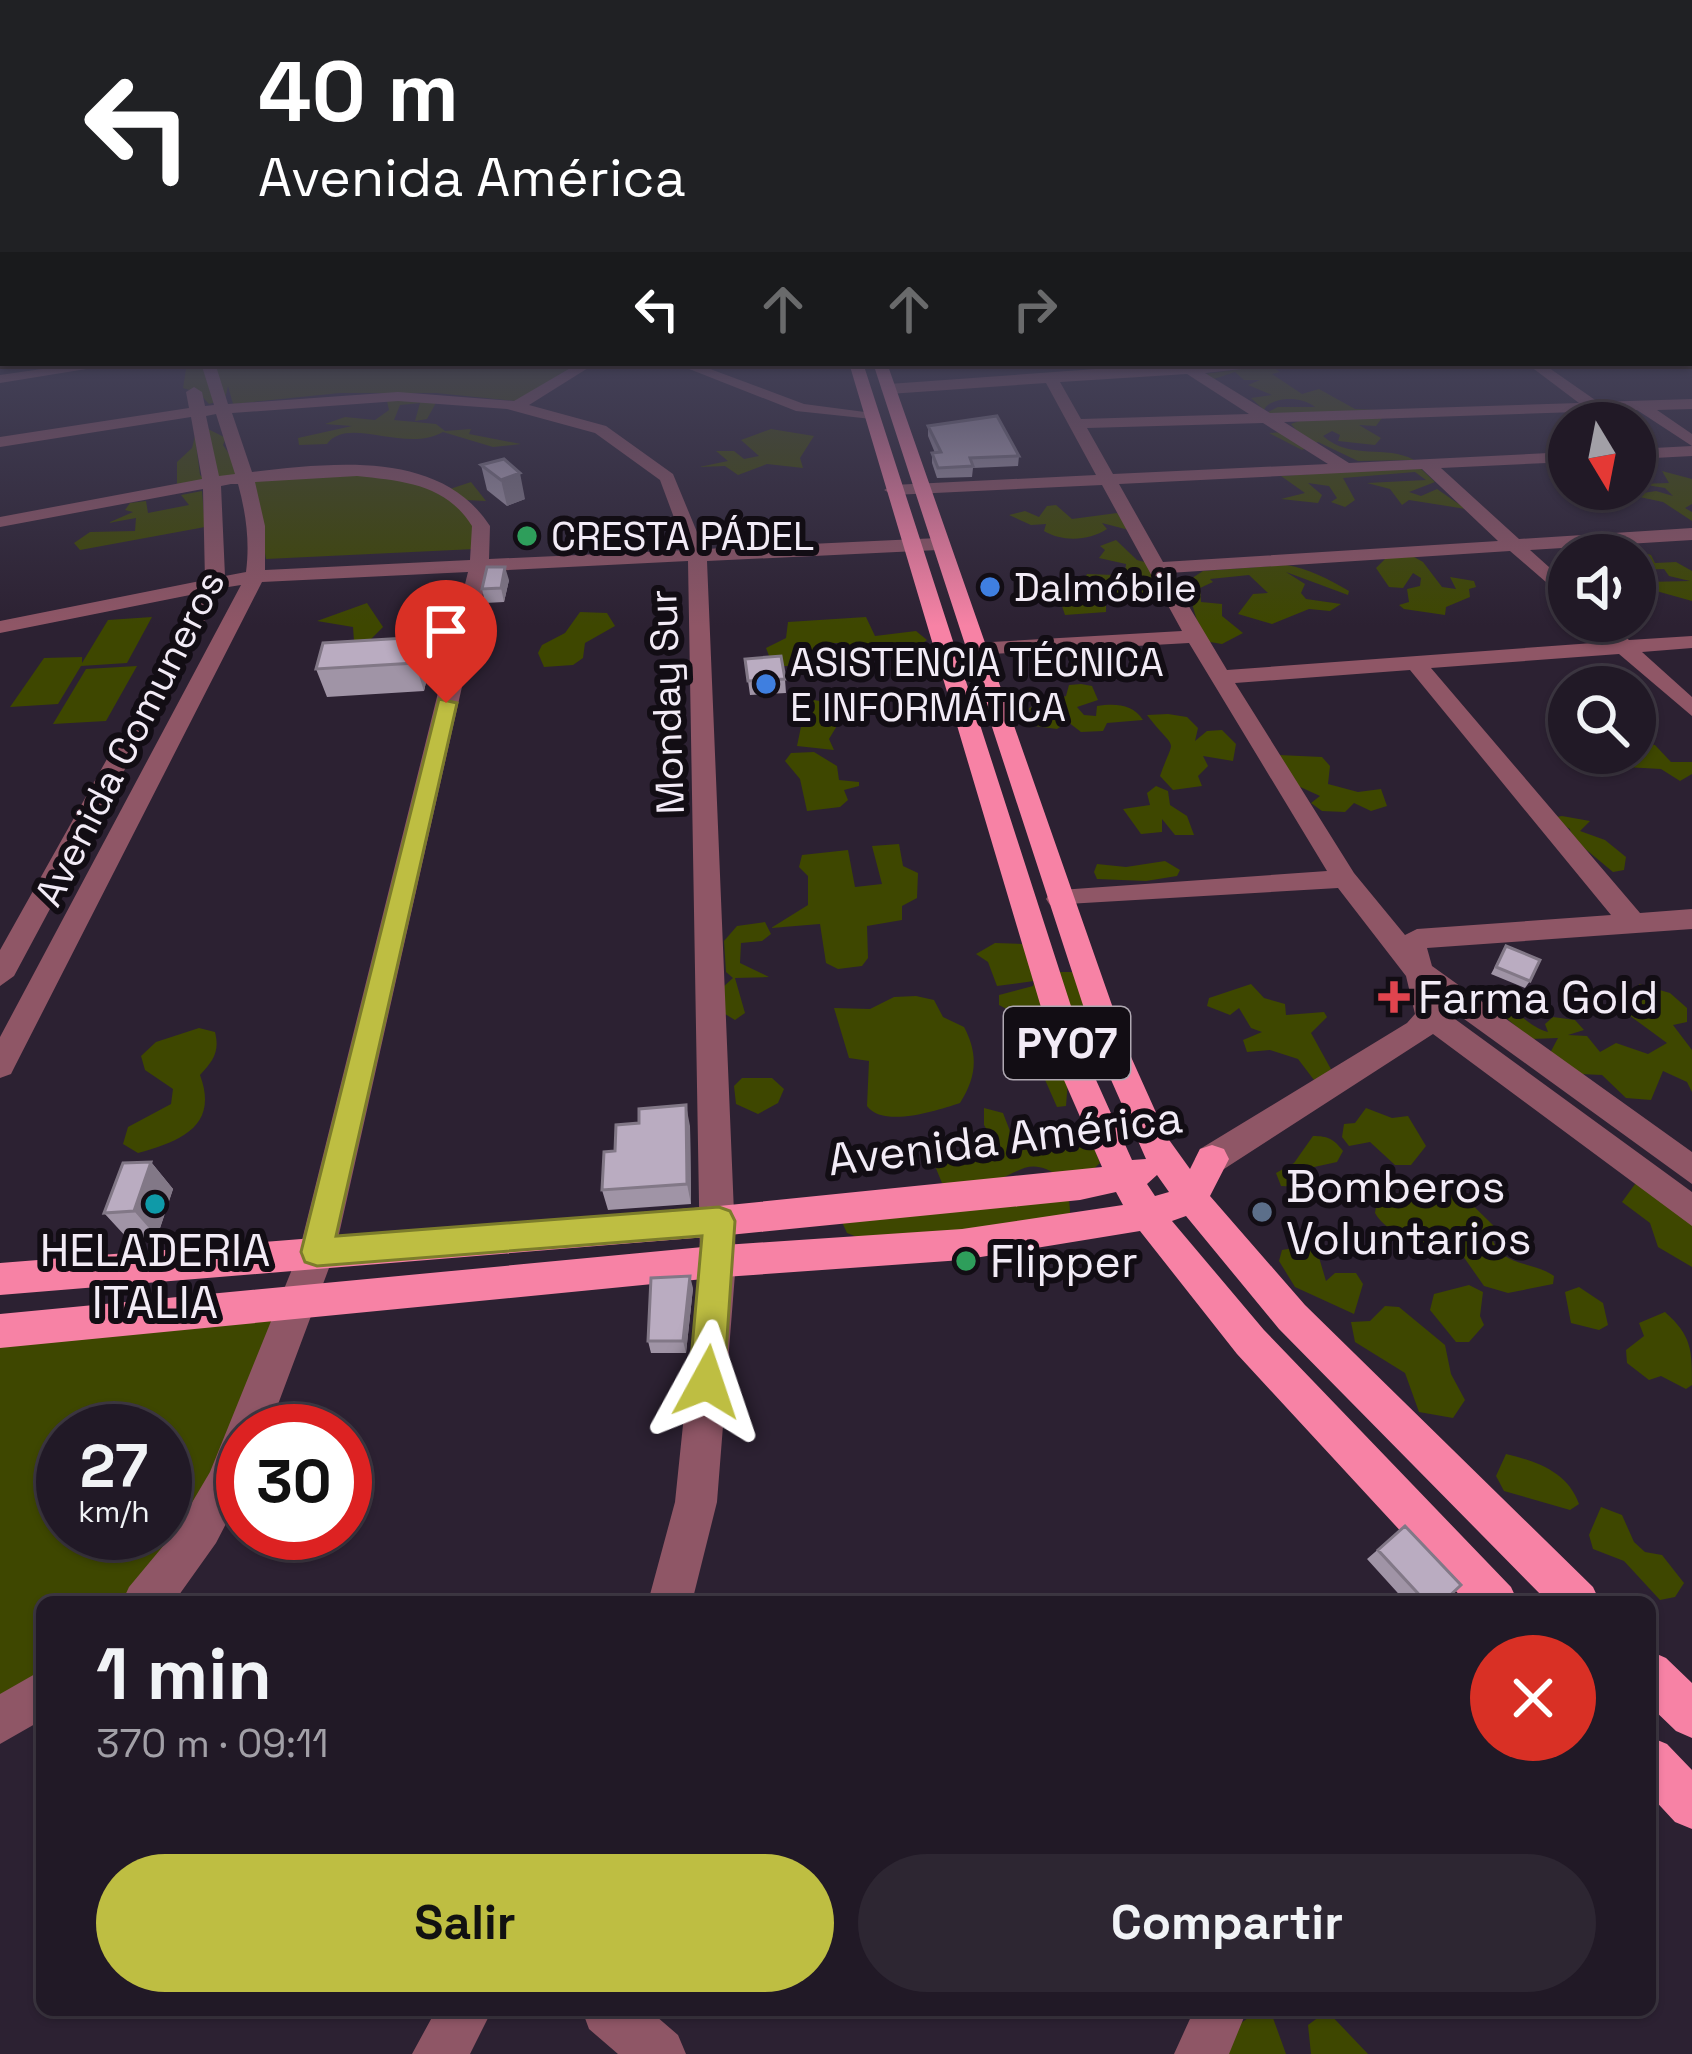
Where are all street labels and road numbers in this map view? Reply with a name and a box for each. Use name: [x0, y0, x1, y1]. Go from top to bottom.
street label: Avenida Comuneros: [24, 562, 235, 914]
street label: Monday Sur: [638, 589, 695, 815]
road number: PY07: [1004, 1007, 1130, 1079]
street label: Avenida América: [825, 1088, 1185, 1189]

